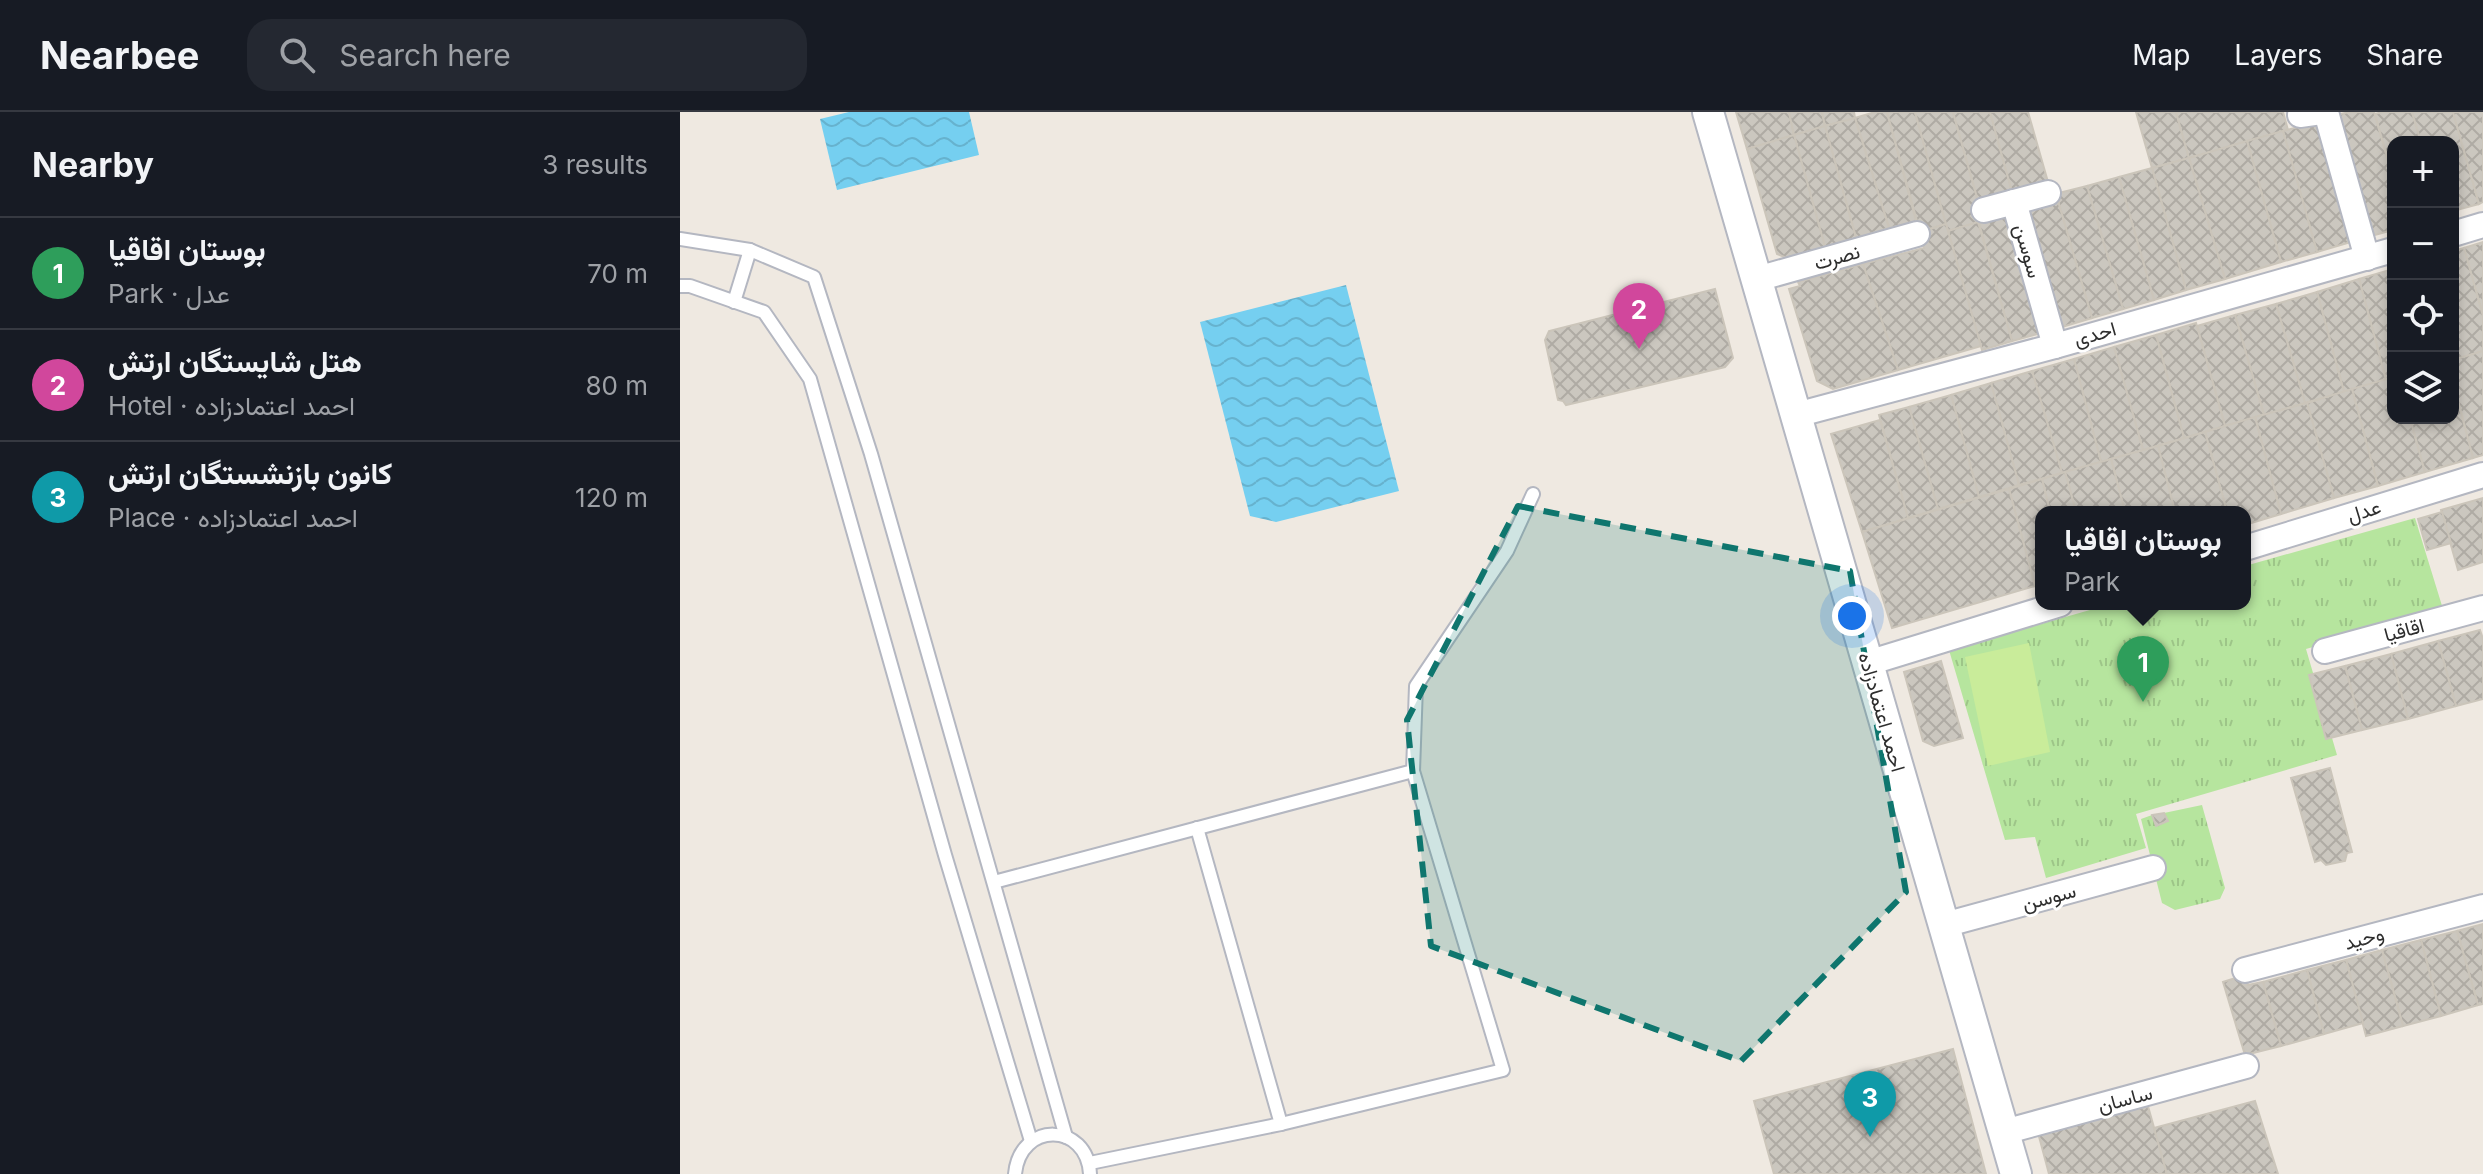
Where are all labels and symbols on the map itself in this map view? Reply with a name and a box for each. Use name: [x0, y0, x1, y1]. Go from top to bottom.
street label: سوسن: [2008, 221, 2047, 281]
street label: نصرت: [1811, 239, 1863, 276]
pin: 2: [1613, 283, 1665, 349]
street label: احدی: [2071, 317, 2119, 351]
street label: عدل: [2344, 495, 2384, 527]
your location: [1832, 596, 1872, 636]
street label: اقاقیا: [2381, 613, 2427, 647]
pin: 1: [2117, 636, 2169, 702]
street label: احمد اعتمادزاده: [1853, 649, 1911, 775]
street label: سوسن: [2019, 878, 2079, 917]
street label: وحید: [2341, 921, 2387, 956]
pin: 3: [1844, 1071, 1896, 1137]
street label: ساسان: [2095, 1080, 2155, 1118]

